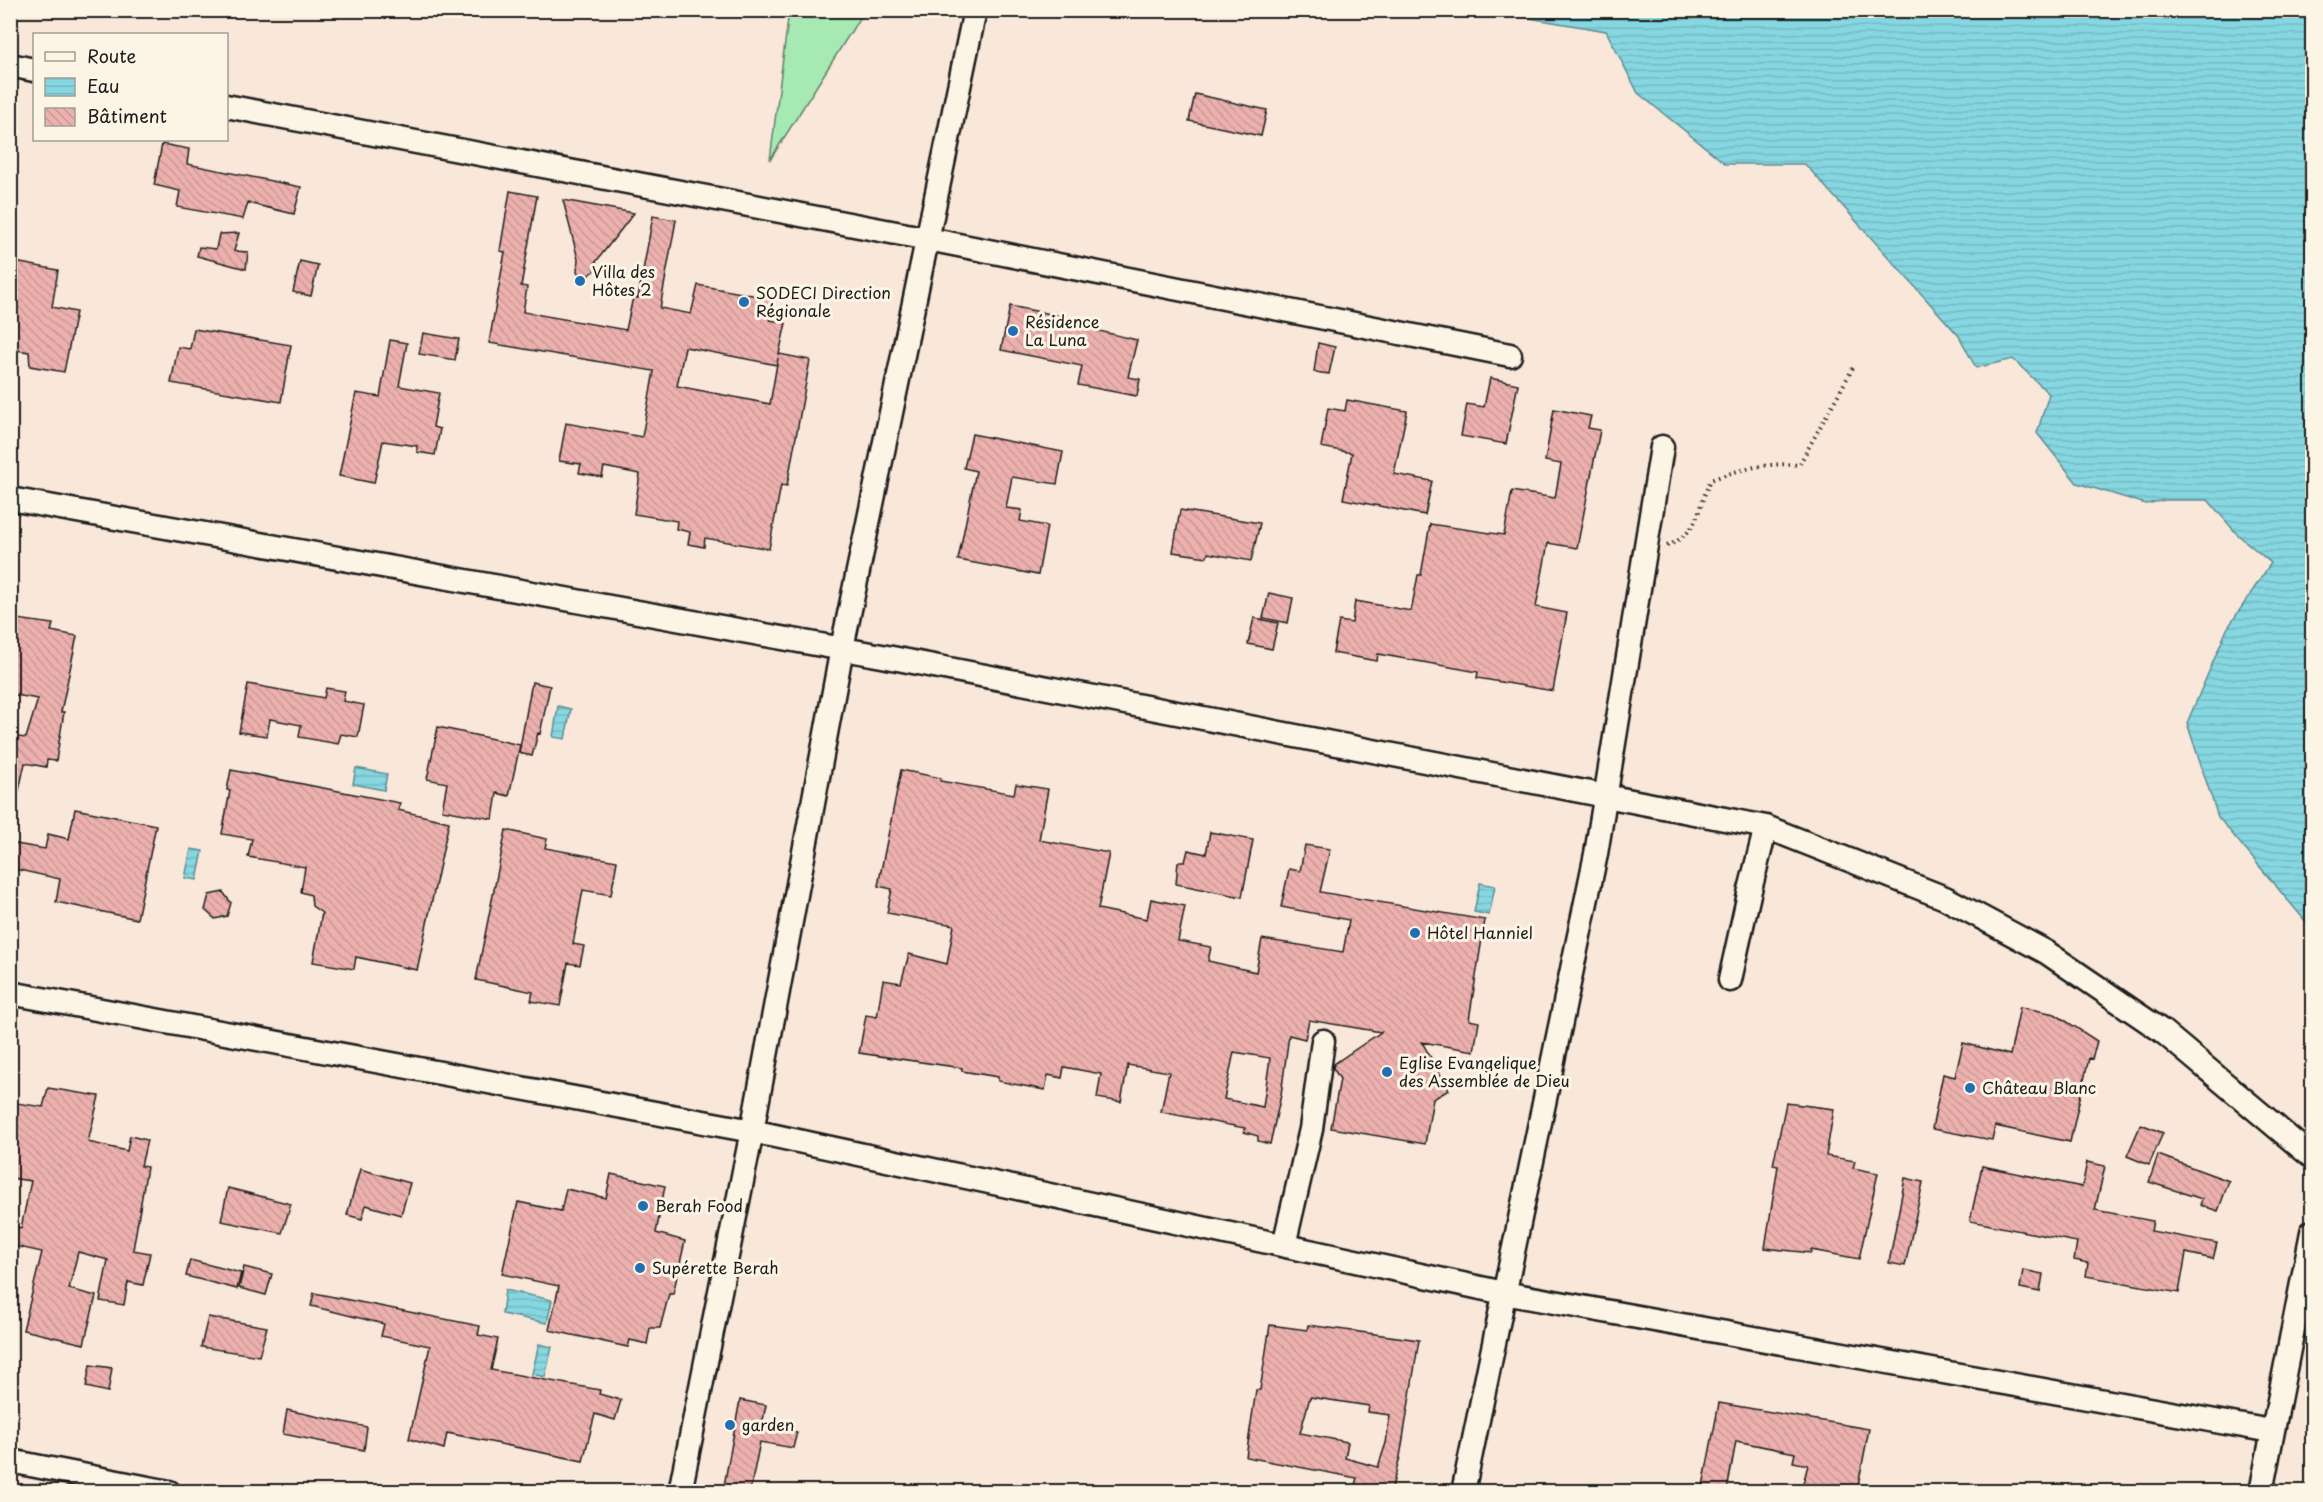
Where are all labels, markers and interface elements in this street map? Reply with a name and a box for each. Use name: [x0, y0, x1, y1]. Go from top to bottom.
legend: [33, 33, 228, 141]
text: Route: [87, 42, 137, 69]
text: Eau: [87, 72, 119, 99]
text: Bâtiment: [87, 102, 167, 129]
place label: Villa des Hôtes 2: [592, 259, 655, 301]
marker: Villa des Hôtes 2: [573, 274, 587, 288]
place label: SODECI Direction Régionale: [756, 280, 891, 322]
marker: SODECI Direction Régionale: [737, 295, 751, 309]
place label: Résidence La Luna: [1025, 309, 1100, 351]
marker: Résidence La Luna: [1006, 324, 1020, 338]
place label: Hôtel Hanniel: [1427, 920, 1533, 944]
marker: Hôtel Hanniel: [1408, 926, 1422, 940]
place label: Eglise Evangelique des Assemblée de Dieu: [1399, 1050, 1570, 1092]
marker: Eglise Evangelique des Assemblée de Dieu: [1380, 1065, 1394, 1079]
place label: Château Blanc: [1982, 1075, 2096, 1099]
marker: Château Blanc: [1963, 1081, 1977, 1095]
place label: Berah Food: [655, 1193, 743, 1217]
marker: Berah Food: [636, 1199, 650, 1213]
place label: Supérette Berah: [652, 1255, 779, 1279]
marker: Supérette Berah: [633, 1261, 647, 1275]
place label: garden: [742, 1412, 794, 1436]
marker: garden: [723, 1418, 737, 1432]

